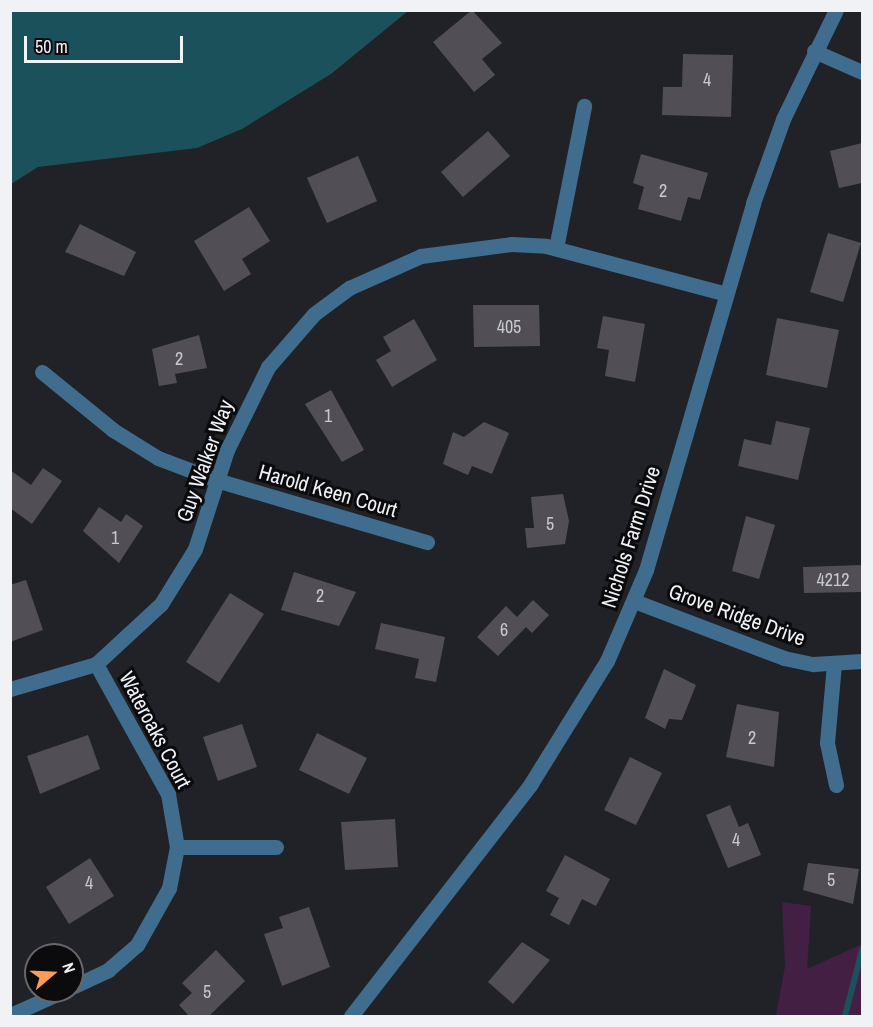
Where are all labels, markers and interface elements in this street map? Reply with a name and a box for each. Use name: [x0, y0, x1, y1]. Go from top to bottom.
scale bar: [27, 24, 186, 62]
text: 50 m: [35, 34, 68, 59]
house number: 4: [703, 69, 711, 91]
house number: 2: [659, 180, 667, 202]
house number: 405: [497, 316, 521, 338]
house number: 2: [175, 348, 183, 370]
street label: Guy Walker Way: [171, 397, 239, 525]
house number: 1: [324, 405, 332, 427]
street label: Harold Keen Court: [256, 459, 400, 523]
street label: Nichols Farm Drive: [596, 463, 666, 611]
house number: 5: [546, 513, 554, 535]
house number: 1: [111, 527, 119, 549]
house number: 4212: [817, 569, 849, 591]
street label: Grove Ridge Drive: [665, 579, 809, 651]
house number: 2: [316, 585, 324, 607]
house number: 6: [500, 619, 508, 641]
street label: Wateroaks Court: [114, 667, 196, 793]
house number: 2: [748, 727, 756, 749]
house number: 4: [732, 829, 740, 851]
house number: 5: [827, 869, 835, 891]
house number: 4: [85, 872, 93, 894]
north arrow: [24, 943, 84, 1003]
text: N: [57, 960, 81, 976]
house number: 5: [203, 981, 211, 1003]

